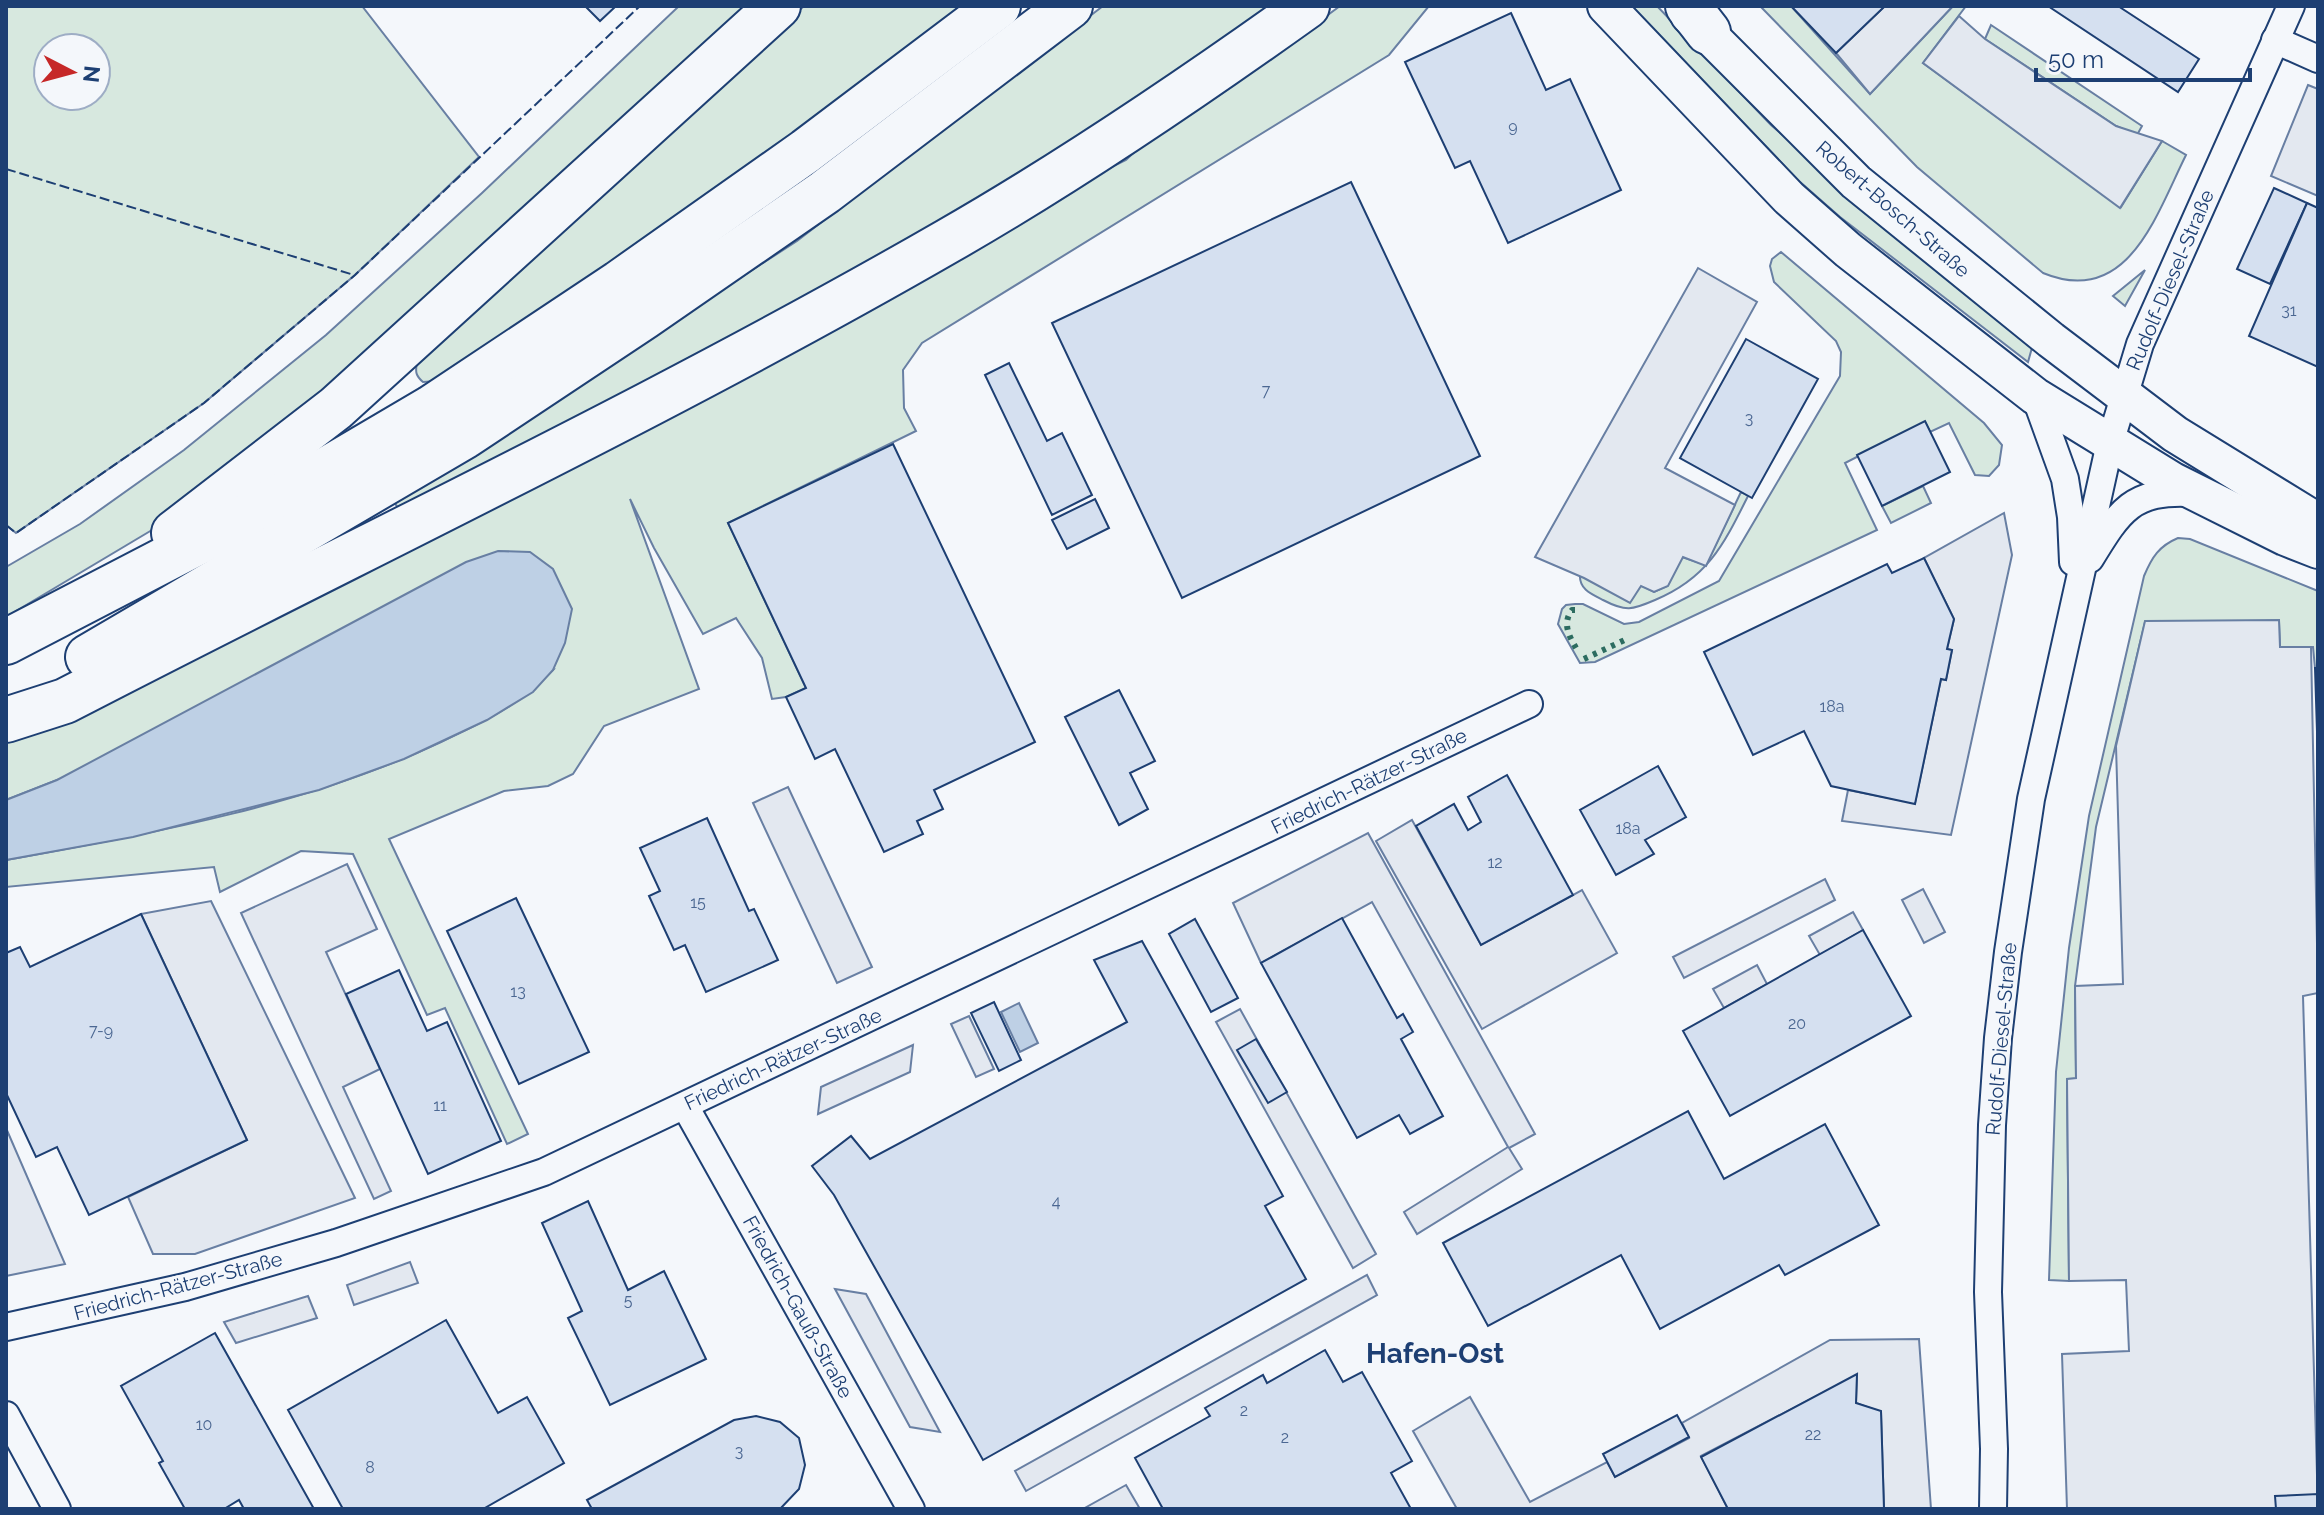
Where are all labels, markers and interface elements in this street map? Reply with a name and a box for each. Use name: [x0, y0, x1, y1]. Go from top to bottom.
north arrow: [32, 32, 112, 112]
scale bar: [2036, 32, 2250, 82]
text: 50 m: [2048, 45, 2104, 74]
text: N: [78, 64, 106, 84]
house number: 9: [1508, 117, 1518, 136]
street label: Robert-Bosch-Straße: [1811, 136, 1975, 283]
street label: Rudolf-Diesel-Straße: [2121, 186, 2219, 374]
house number: 31: [2281, 301, 2297, 320]
house number: 7: [1262, 381, 1271, 400]
house number: 3: [1745, 409, 1753, 428]
house number: 18a: [1819, 697, 1845, 716]
street label: Friedrich-Rätzer-Straße: [1267, 723, 1471, 839]
house number: 18a: [1615, 819, 1641, 838]
house number: 12: [1487, 853, 1503, 872]
house number: 15: [690, 893, 706, 912]
street label: Rudolf-Diesel-Straße: [1981, 941, 2021, 1137]
house number: 13: [510, 982, 526, 1001]
street label: Friedrich-Rätzer-Straße: [681, 1003, 886, 1115]
house number: 20: [1788, 1014, 1806, 1033]
house number: 7-9: [89, 1021, 113, 1040]
house number: 11: [433, 1096, 447, 1115]
house number: 4: [1052, 1192, 1061, 1211]
street label: Friedrich-Gauß-Straße: [738, 1212, 858, 1403]
street label: Friedrich-Rätzer-Straße: [71, 1247, 285, 1325]
house number: 5: [624, 1291, 633, 1310]
district label: Hafen-Ost: [1366, 1337, 1504, 1370]
house number: 2: [1240, 1401, 1248, 1420]
house number: 10: [196, 1415, 212, 1434]
house number: 22: [1805, 1425, 1821, 1444]
house number: 2: [1281, 1428, 1289, 1447]
house number: 3: [735, 1442, 743, 1461]
house number: 8: [365, 1458, 375, 1477]

